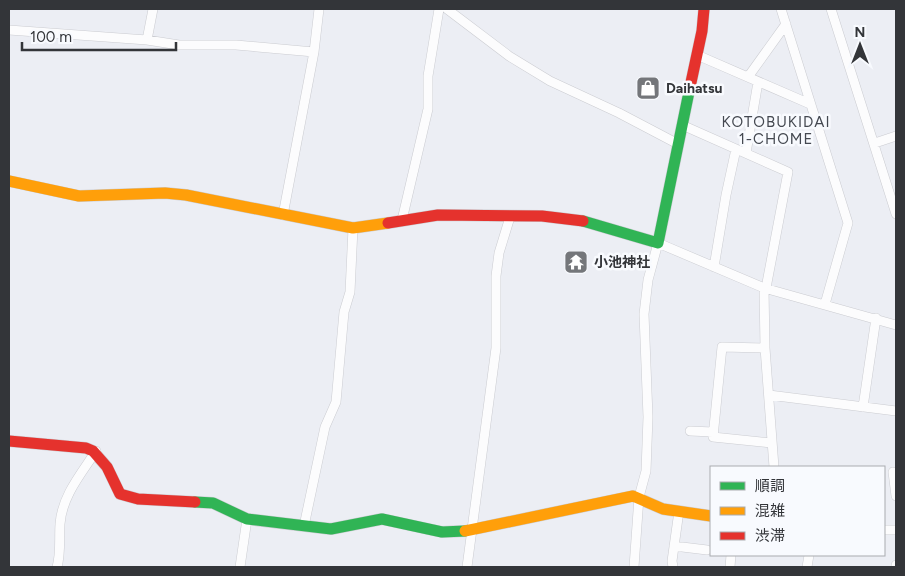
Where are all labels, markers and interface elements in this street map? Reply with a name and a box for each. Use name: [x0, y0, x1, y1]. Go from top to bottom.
scale bar: [22, 20, 176, 52]
north arrow: [835, 20, 885, 70]
text: N: [855, 24, 865, 41]
text: 100 m: [30, 28, 72, 46]
shop icon: Daihatsu: [635, 75, 661, 101]
place label: Daihatsu: [666, 80, 723, 97]
district label: KOTOBUKIDAI 1-CHOME: [721, 113, 831, 148]
temple icon: 小池神社: [563, 249, 589, 275]
place label: 小池神社: [594, 254, 650, 271]
legend: [710, 466, 885, 556]
text: 順調: [755, 477, 785, 495]
text: 混雑: [755, 502, 785, 520]
text: 渋滞: [755, 527, 785, 545]

